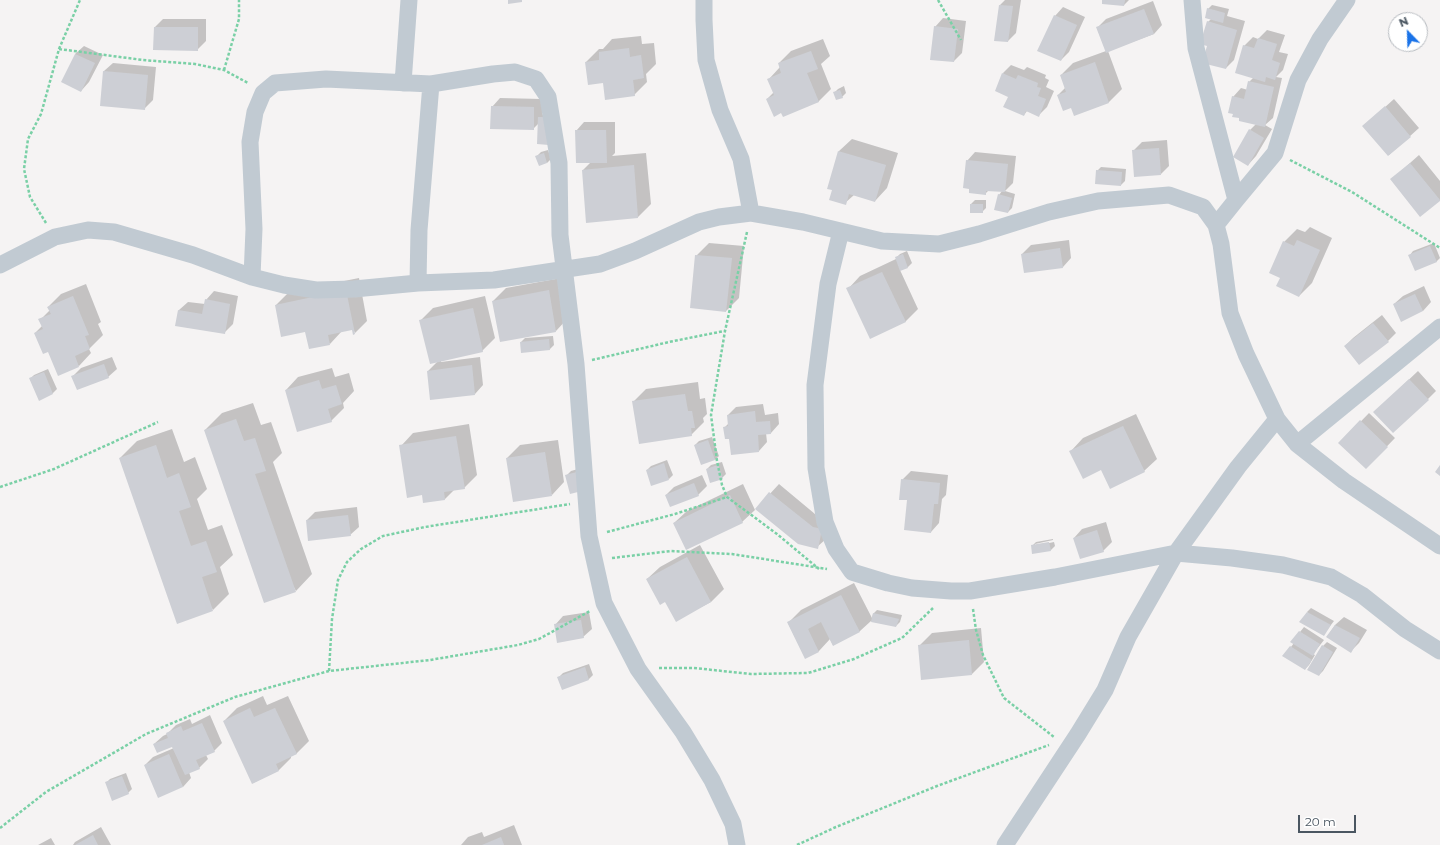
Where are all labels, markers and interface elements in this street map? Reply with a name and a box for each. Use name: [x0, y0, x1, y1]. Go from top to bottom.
north arrow: [1388, 12, 1428, 52]
text: N: [1397, 14, 1411, 30]
scale bar: [1300, 807, 1358, 833]
text: 20 m: [1305, 814, 1336, 829]

